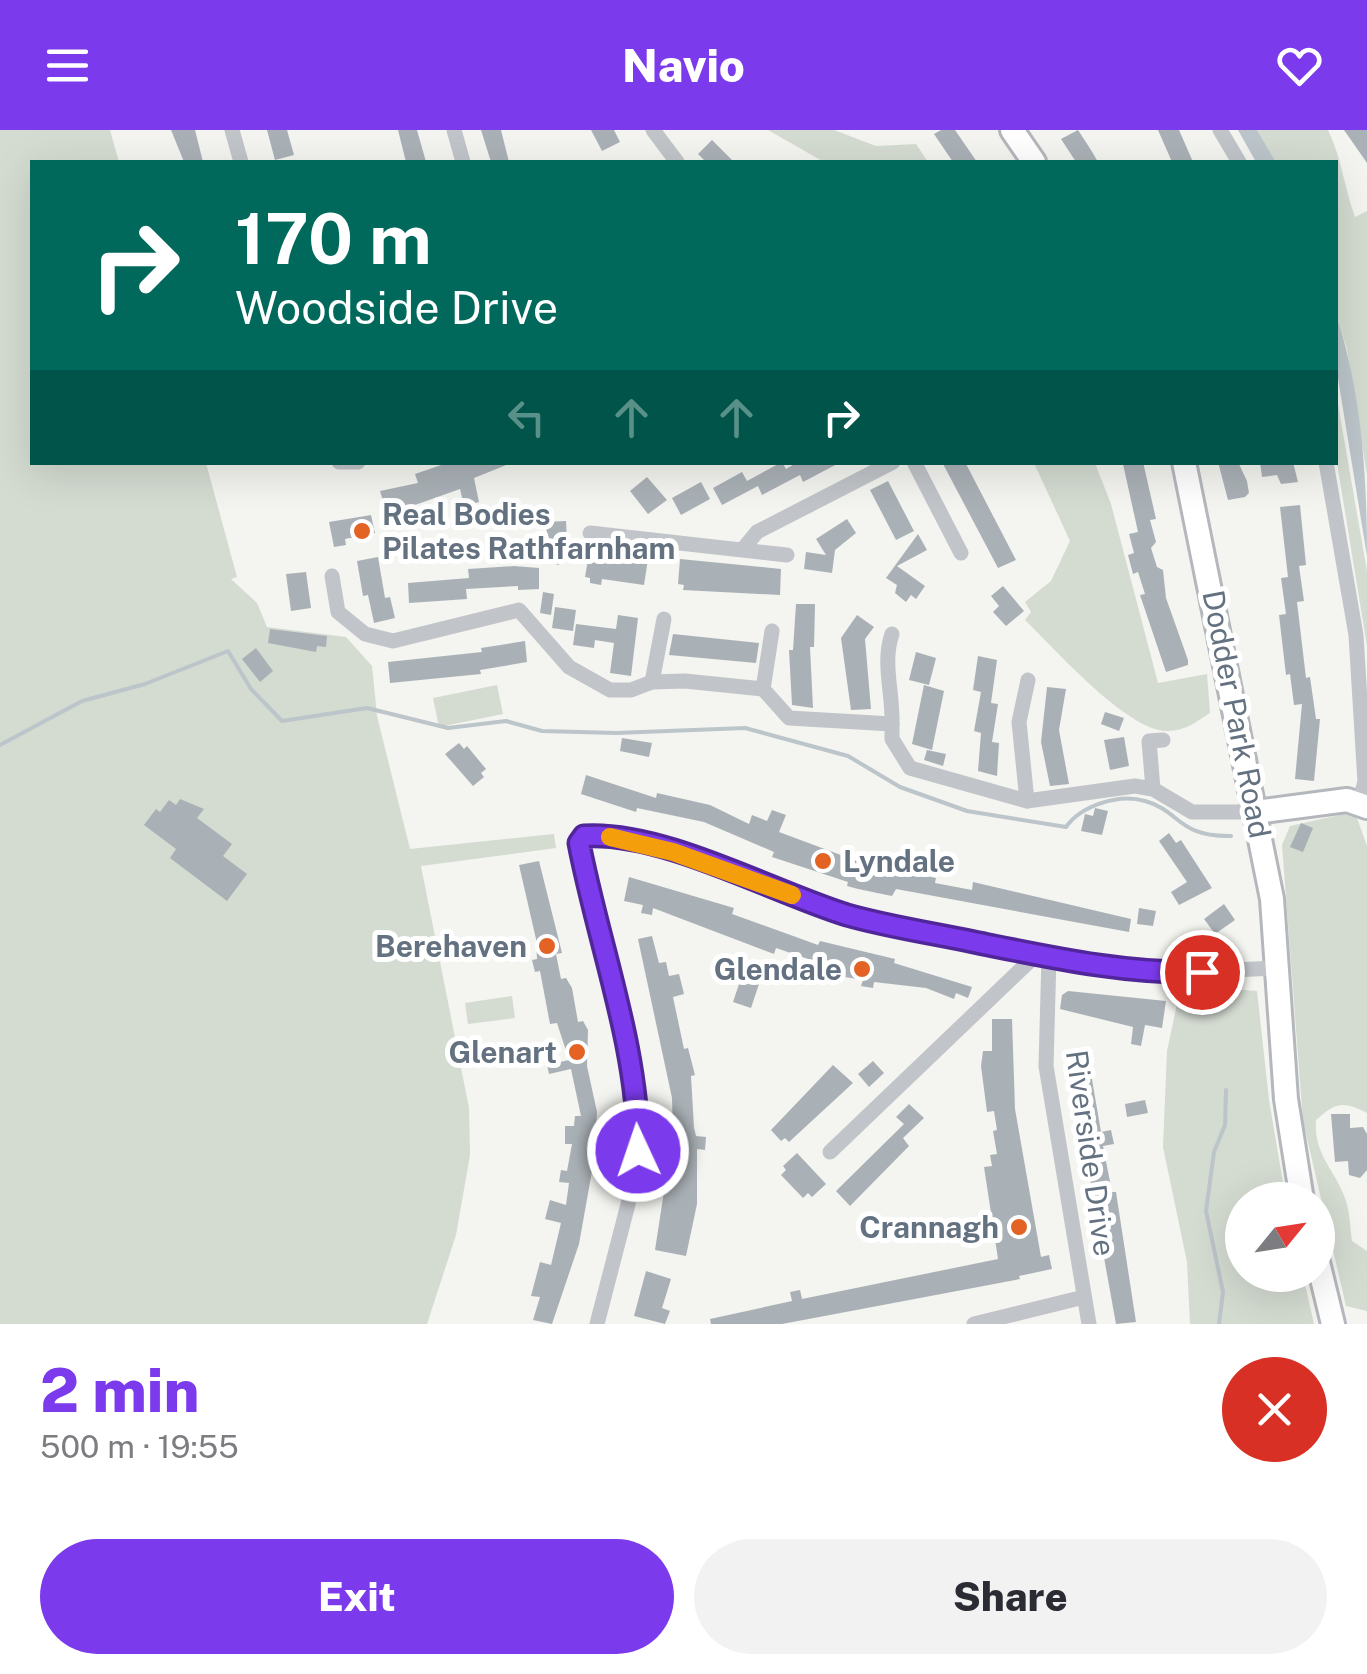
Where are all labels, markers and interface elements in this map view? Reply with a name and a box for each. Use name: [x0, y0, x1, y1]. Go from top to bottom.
icon: menu: [40, 38, 95, 93]
icon: heart: [1272, 38, 1327, 93]
text: Navio: [622, 39, 745, 92]
text: 170 m: [235, 197, 432, 280]
icon: right: [70, 200, 200, 330]
text: Woodside Drive: [235, 281, 558, 334]
icon: left: [499, 390, 554, 445]
icon: ahead: [604, 390, 659, 445]
icon: ahead: [709, 390, 764, 445]
icon: right: [814, 390, 869, 445]
place label: Real Bodies Pilates Rathfarnham: [382, 496, 675, 566]
marker: Real Bodies Pilates Rathfarnham: [351, 520, 373, 542]
street label: Dodder Park Road: [1195, 587, 1279, 841]
place label: Lyndale: [843, 843, 955, 879]
marker: Lyndale: [812, 850, 834, 872]
place label: Berehaven: [375, 928, 527, 964]
pin: [1160, 930, 1245, 1015]
marker: Berehaven: [536, 935, 558, 957]
icon: arrive: [1175, 945, 1230, 1000]
place label: Glendale: [714, 951, 842, 987]
marker: Glendale: [851, 958, 873, 980]
place label: Glenart: [449, 1034, 557, 1070]
marker: Glenart: [566, 1041, 588, 1063]
street label: Riverside Drive: [1059, 1048, 1123, 1258]
position arrow: [586, 1099, 690, 1203]
north arrow: [1225, 1182, 1335, 1292]
map controls: [1225, 1182, 1335, 1292]
place label: Crannagh: [859, 1209, 999, 1245]
marker: Crannagh: [1008, 1216, 1030, 1238]
text: 2 min: [40, 1355, 199, 1426]
button: close: [1222, 1357, 1327, 1462]
text: 500 m · 19:55: [40, 1428, 239, 1465]
button: Exit: [40, 1539, 674, 1654]
button: Share: [694, 1539, 1327, 1654]

